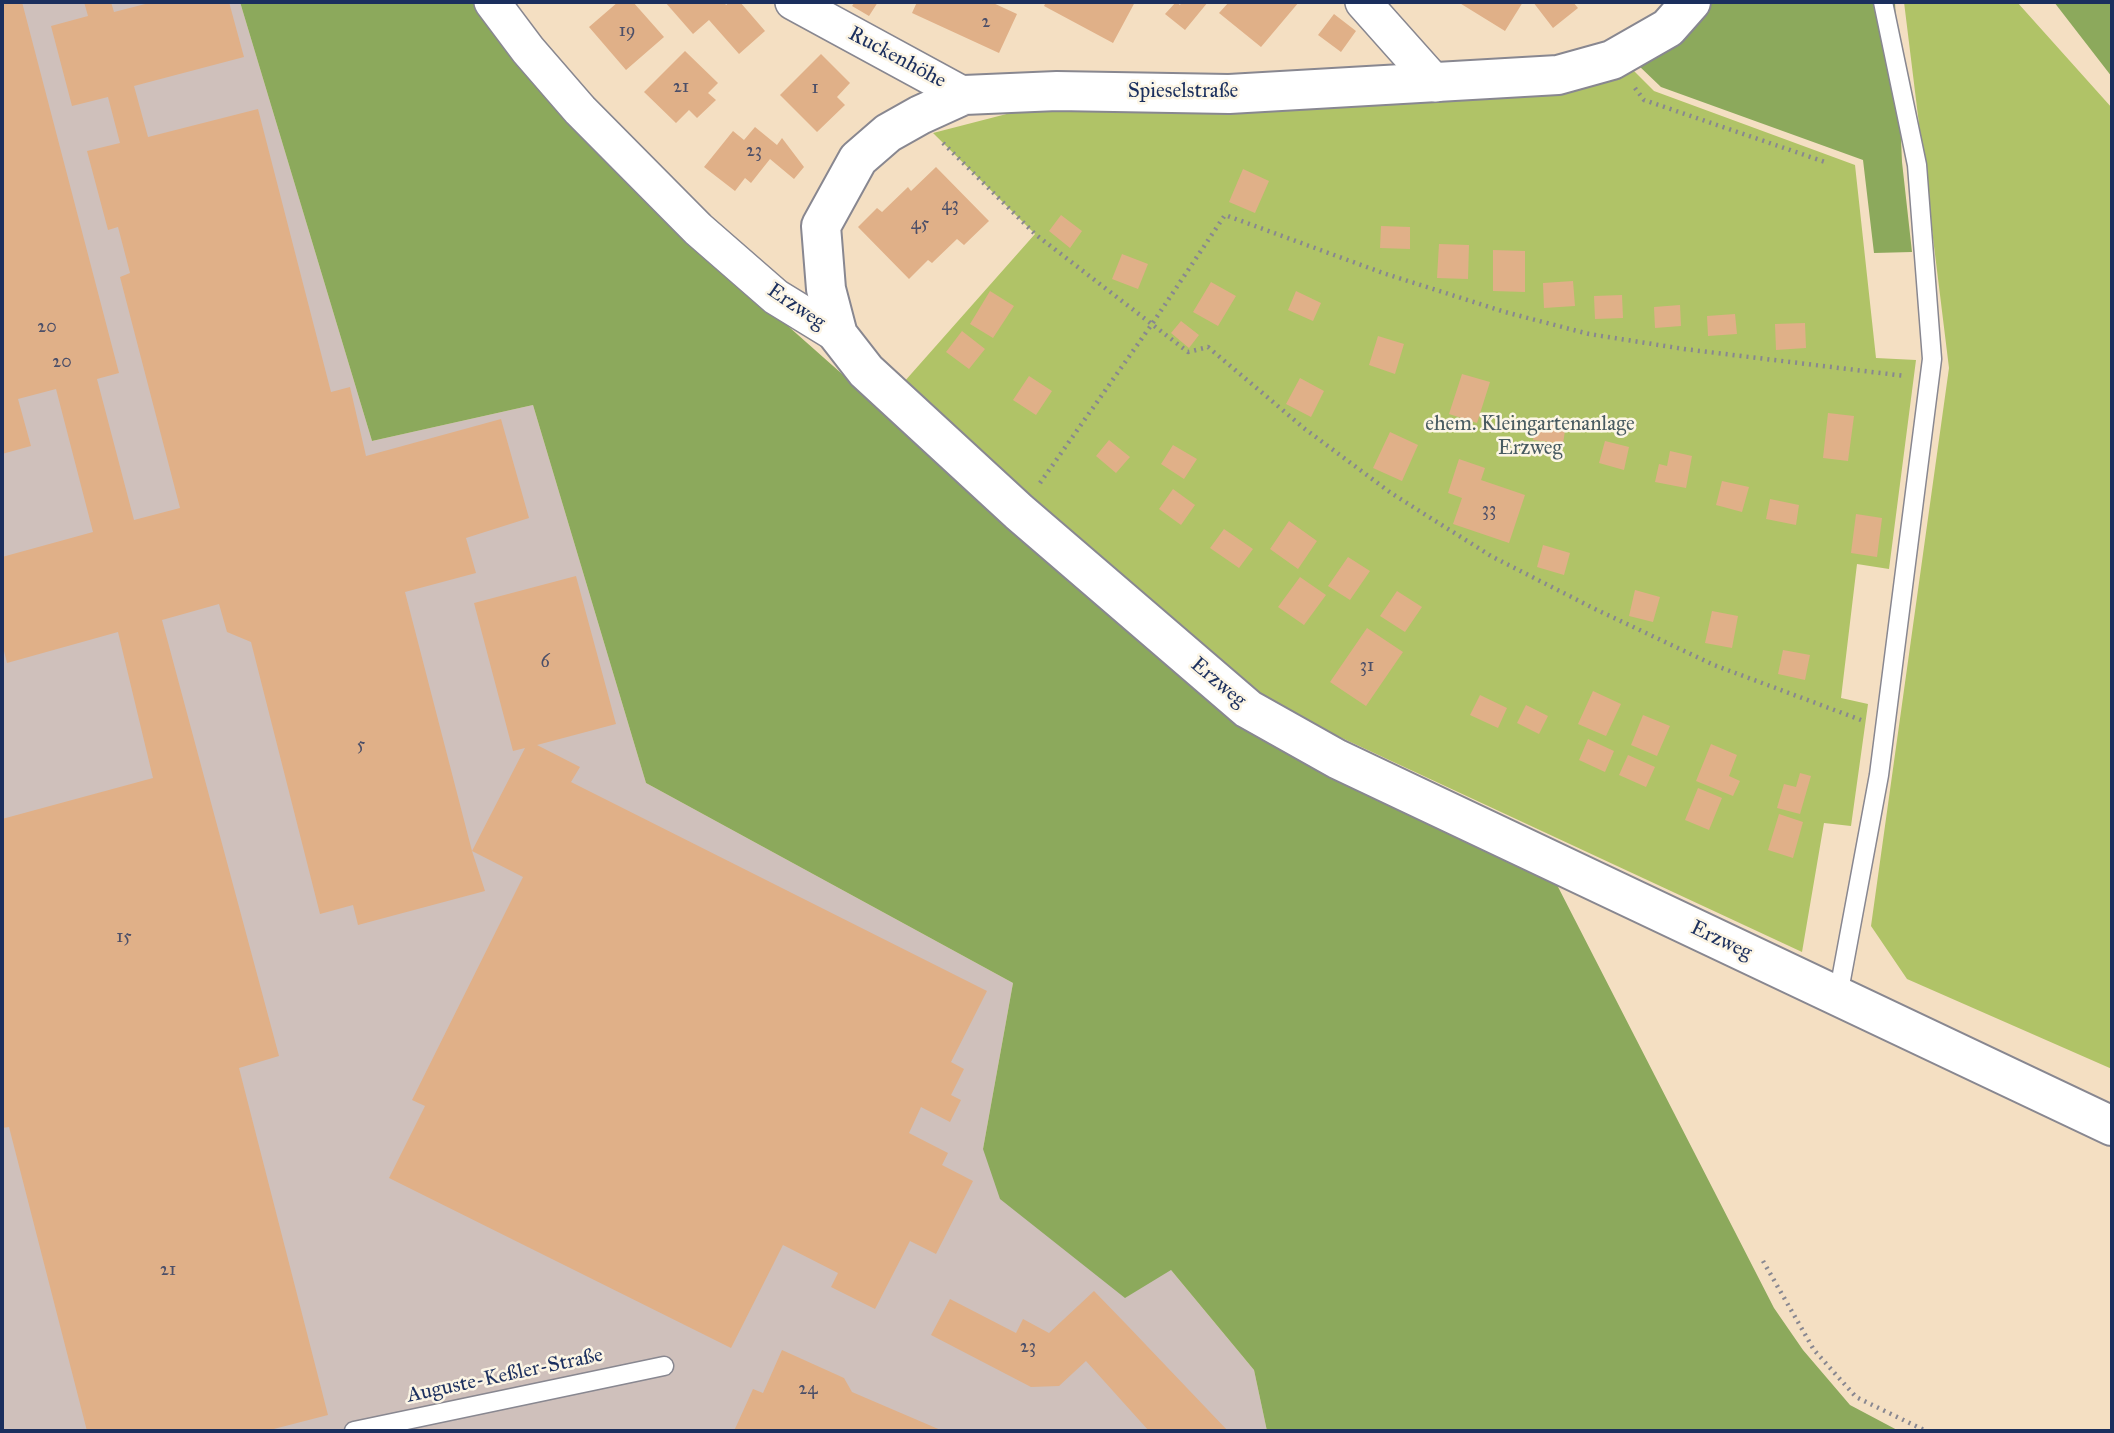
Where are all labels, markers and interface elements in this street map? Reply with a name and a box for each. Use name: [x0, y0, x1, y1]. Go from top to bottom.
house number: 2: [982, 12, 990, 34]
house number: 19: [619, 21, 635, 43]
street label: Ruckenhöhe: [844, 22, 950, 94]
house number: 21: [673, 77, 689, 99]
house number: 1: [811, 78, 819, 100]
street label: Spieselstraße: [1128, 79, 1238, 105]
house number: 23: [746, 141, 762, 163]
house number: 43: [941, 195, 959, 217]
house number: 45: [911, 214, 929, 236]
street label: Erzweg: [762, 278, 830, 336]
house number: 20: [37, 317, 57, 339]
house number: 20: [52, 352, 72, 374]
park label: ehem. Kleingartenanlage Erzweg: [1425, 412, 1635, 462]
house number: 33: [1482, 500, 1496, 522]
house number: 6: [540, 652, 550, 674]
street label: Erzweg: [1185, 653, 1251, 713]
house number: 31: [1360, 656, 1374, 678]
house number: 5: [357, 735, 365, 757]
street label: Erzweg: [1686, 916, 1756, 966]
house number: 15: [116, 927, 132, 949]
house number: 21: [160, 1260, 176, 1282]
house number: 23: [1020, 1337, 1036, 1359]
street label: Auguste-Keßler-Straße: [405, 1343, 605, 1409]
house number: 24: [799, 1379, 817, 1401]

